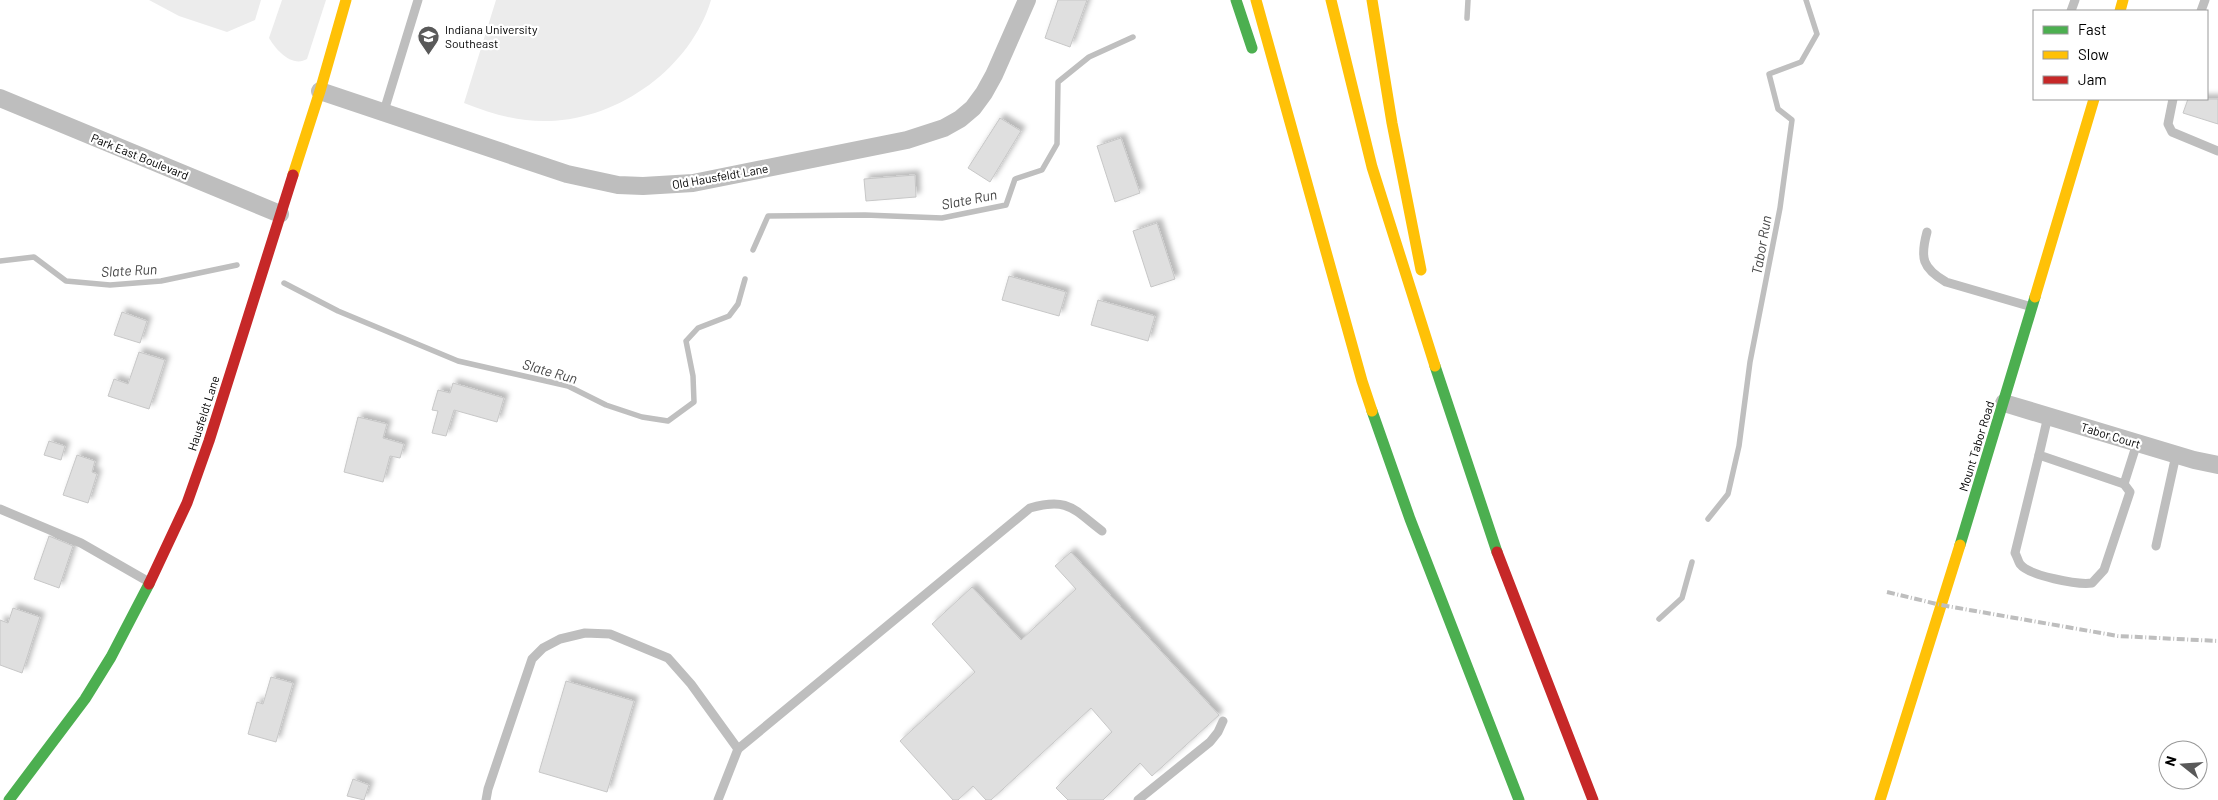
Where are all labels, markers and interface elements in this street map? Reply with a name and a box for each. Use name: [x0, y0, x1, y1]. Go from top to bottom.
legend: [2033, 10, 2208, 100]
text: Fast: [2078, 20, 2106, 38]
place label: Indiana University Southeast: [445, 22, 538, 50]
school or university icon: Indiana University Southeast: [417, 24, 441, 55]
text: Slow: [2078, 45, 2109, 63]
text: Jam: [2078, 70, 2107, 88]
street label: Park East Boulevard: [89, 130, 191, 182]
street label: Old Hausfeldt Lane: [671, 161, 769, 191]
water label: Slate Run: [940, 185, 998, 213]
water label: Tabor Run: [1747, 214, 1775, 276]
water label: Slate Run: [101, 260, 157, 280]
water label: Slate Run: [521, 355, 579, 387]
street label: Hausfeldt Lane: [184, 374, 222, 452]
street label: Mount Tabor Road: [1956, 399, 1996, 493]
street label: Tabor Court: [2079, 419, 2143, 451]
north arrow: [2158, 740, 2208, 790]
text: N: [2161, 754, 2180, 768]

